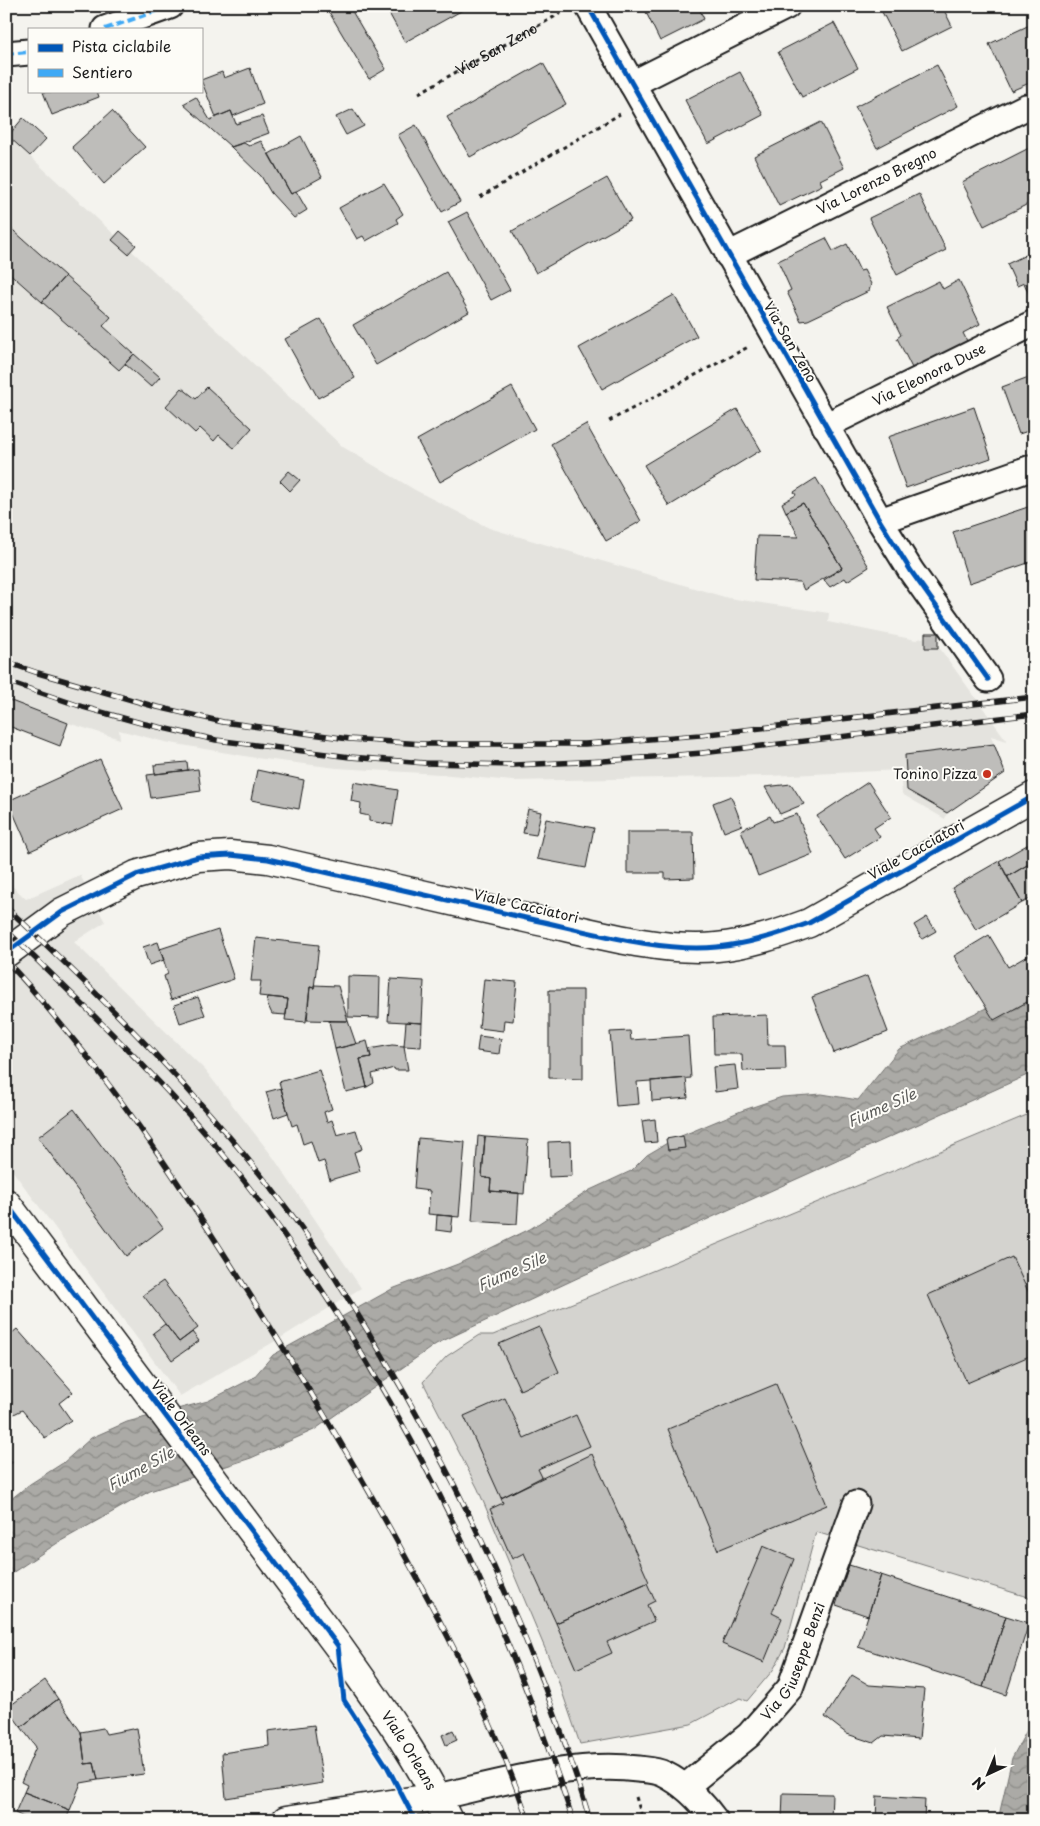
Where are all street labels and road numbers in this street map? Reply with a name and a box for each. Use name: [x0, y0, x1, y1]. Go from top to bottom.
street label: Via San Zeno: [452, 17, 541, 80]
street label: Via Lorenzo Bregno: [813, 142, 940, 219]
street label: Via San Zeno: [759, 297, 822, 386]
street label: Via Eleonora Duse: [869, 337, 989, 411]
street label: Viale Cacciatori: [864, 814, 968, 885]
street label: Viale Cacciatori: [471, 883, 581, 928]
street label: Viale Orleans: [146, 1375, 217, 1460]
street label: Via Giuseppe Benzi: [755, 1599, 830, 1725]
street label: Viale Orleans: [377, 1706, 442, 1794]

